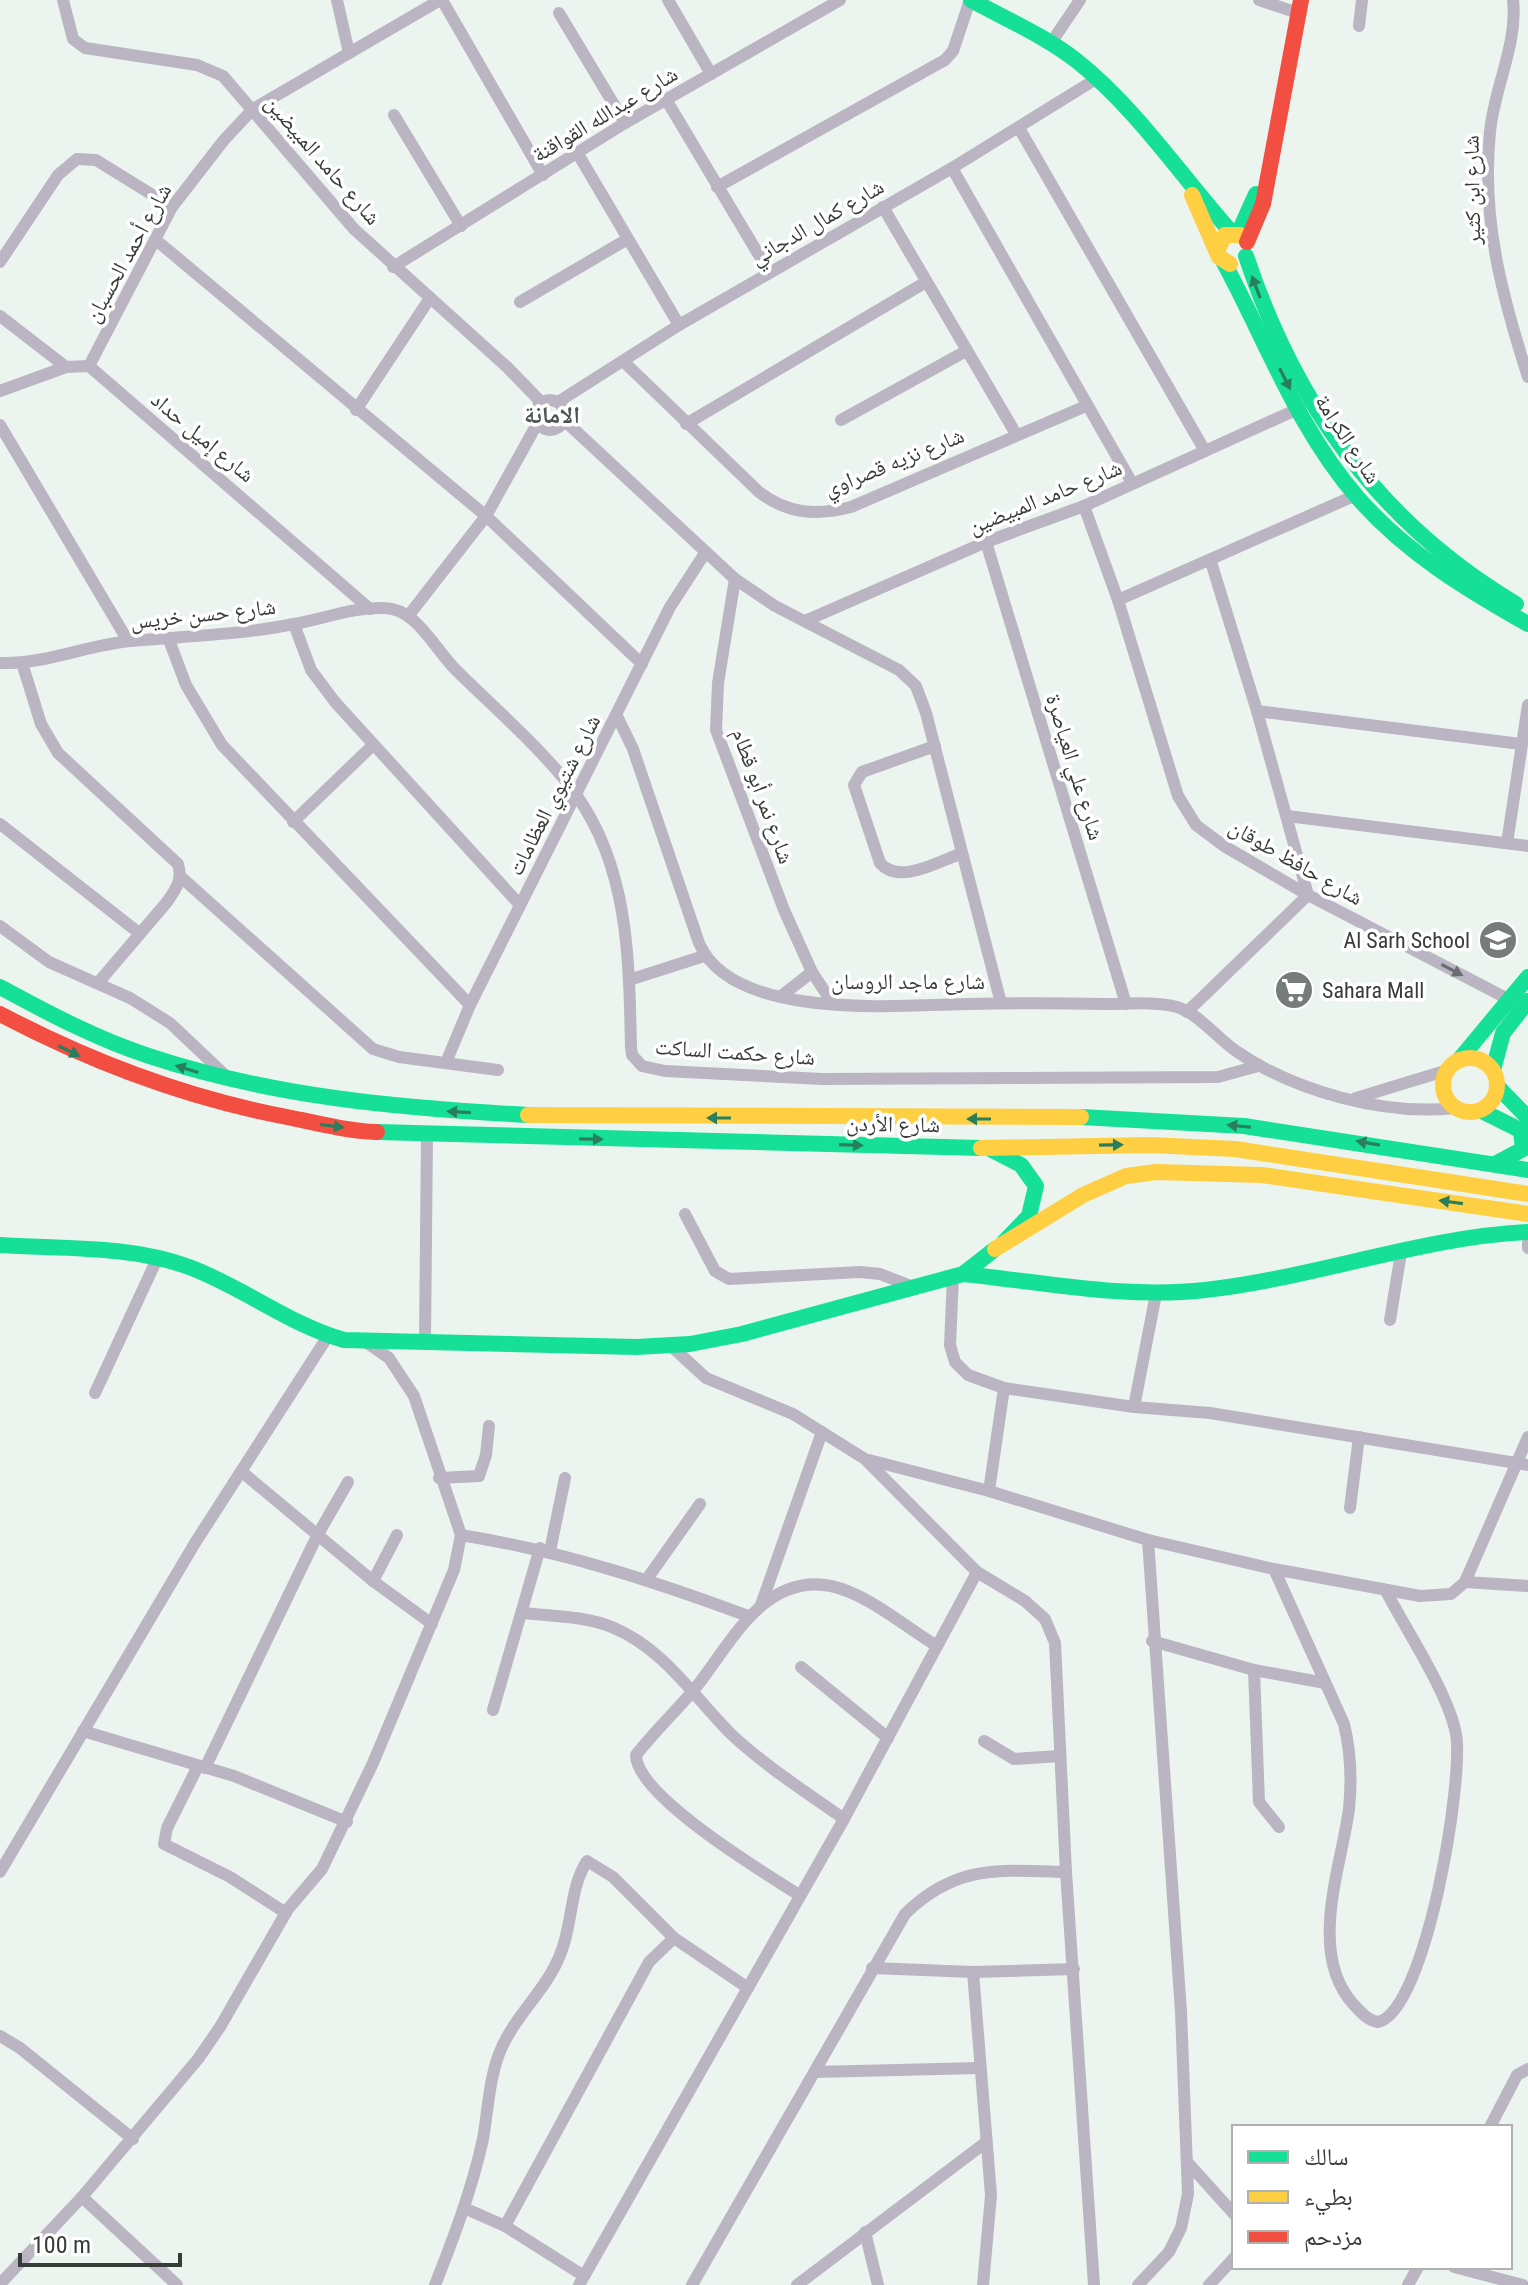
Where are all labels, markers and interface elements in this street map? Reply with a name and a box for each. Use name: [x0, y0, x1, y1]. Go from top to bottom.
street label: شارع عبدالله القواقنة: [528, 61, 683, 168]
street label: شارع حامد المبيضين: [259, 90, 386, 230]
street label: شارع ابن كثير: [1459, 135, 1486, 246]
street label: شارع كمال الدجاني: [746, 174, 890, 274]
street label: شارع أحمد الحسبان: [79, 179, 177, 327]
one-way arrow: [1249, 274, 1262, 298]
one-way arrow: [1279, 368, 1292, 391]
street label: شارع إميل حداد: [145, 387, 260, 489]
street label: شارع الكرامة: [1309, 390, 1386, 489]
district label: الامانة: [524, 401, 580, 429]
street label: شارع نزيه قصراوي: [820, 423, 969, 506]
street label: شارع حامد المبيضين: [965, 455, 1126, 540]
street label: شارع حسن خريس: [129, 594, 277, 635]
street label: شارع علي العياصرة: [1037, 691, 1109, 844]
street label: شارع شتيوي العظامات: [503, 710, 609, 882]
street label: شارع نمر أبو قطام: [725, 725, 800, 868]
street label: شارع حافظ طوقان: [1224, 814, 1367, 911]
school or university icon: Al Sarh School: [1477, 919, 1519, 961]
place label: Al Sarh School: [1344, 928, 1470, 953]
one-way arrow: [1440, 964, 1463, 977]
street label: شارع ماجد الروسان: [831, 969, 985, 995]
supermarket icon: Sahara Mall: [1273, 969, 1315, 1011]
place label: Sahara Mall: [1322, 978, 1424, 1003]
street label: شارع حكمت الساكت: [654, 1034, 816, 1071]
one-way arrow: [57, 1044, 80, 1058]
one-way arrow: [174, 1062, 198, 1075]
one-way arrow: [446, 1106, 471, 1119]
street label: شارع الأردن: [846, 1111, 940, 1138]
one-way arrow: [706, 1112, 731, 1124]
one-way arrow: [966, 1113, 991, 1125]
one-way arrow: [320, 1120, 345, 1133]
one-way arrow: [1226, 1120, 1251, 1133]
one-way arrow: [579, 1133, 604, 1145]
one-way arrow: [1355, 1137, 1380, 1149]
one-way arrow: [839, 1139, 864, 1152]
one-way arrow: [1099, 1139, 1124, 1152]
one-way arrow: [1438, 1195, 1463, 1208]
legend: [1232, 2125, 1512, 2269]
text: سالك: [1304, 2143, 1349, 2171]
text: بطيء: [1304, 2183, 1353, 2216]
scale bar: [20, 2217, 180, 2267]
text: مزدحم: [1304, 2223, 1363, 2253]
text: 100 m: [32, 2231, 91, 2259]

